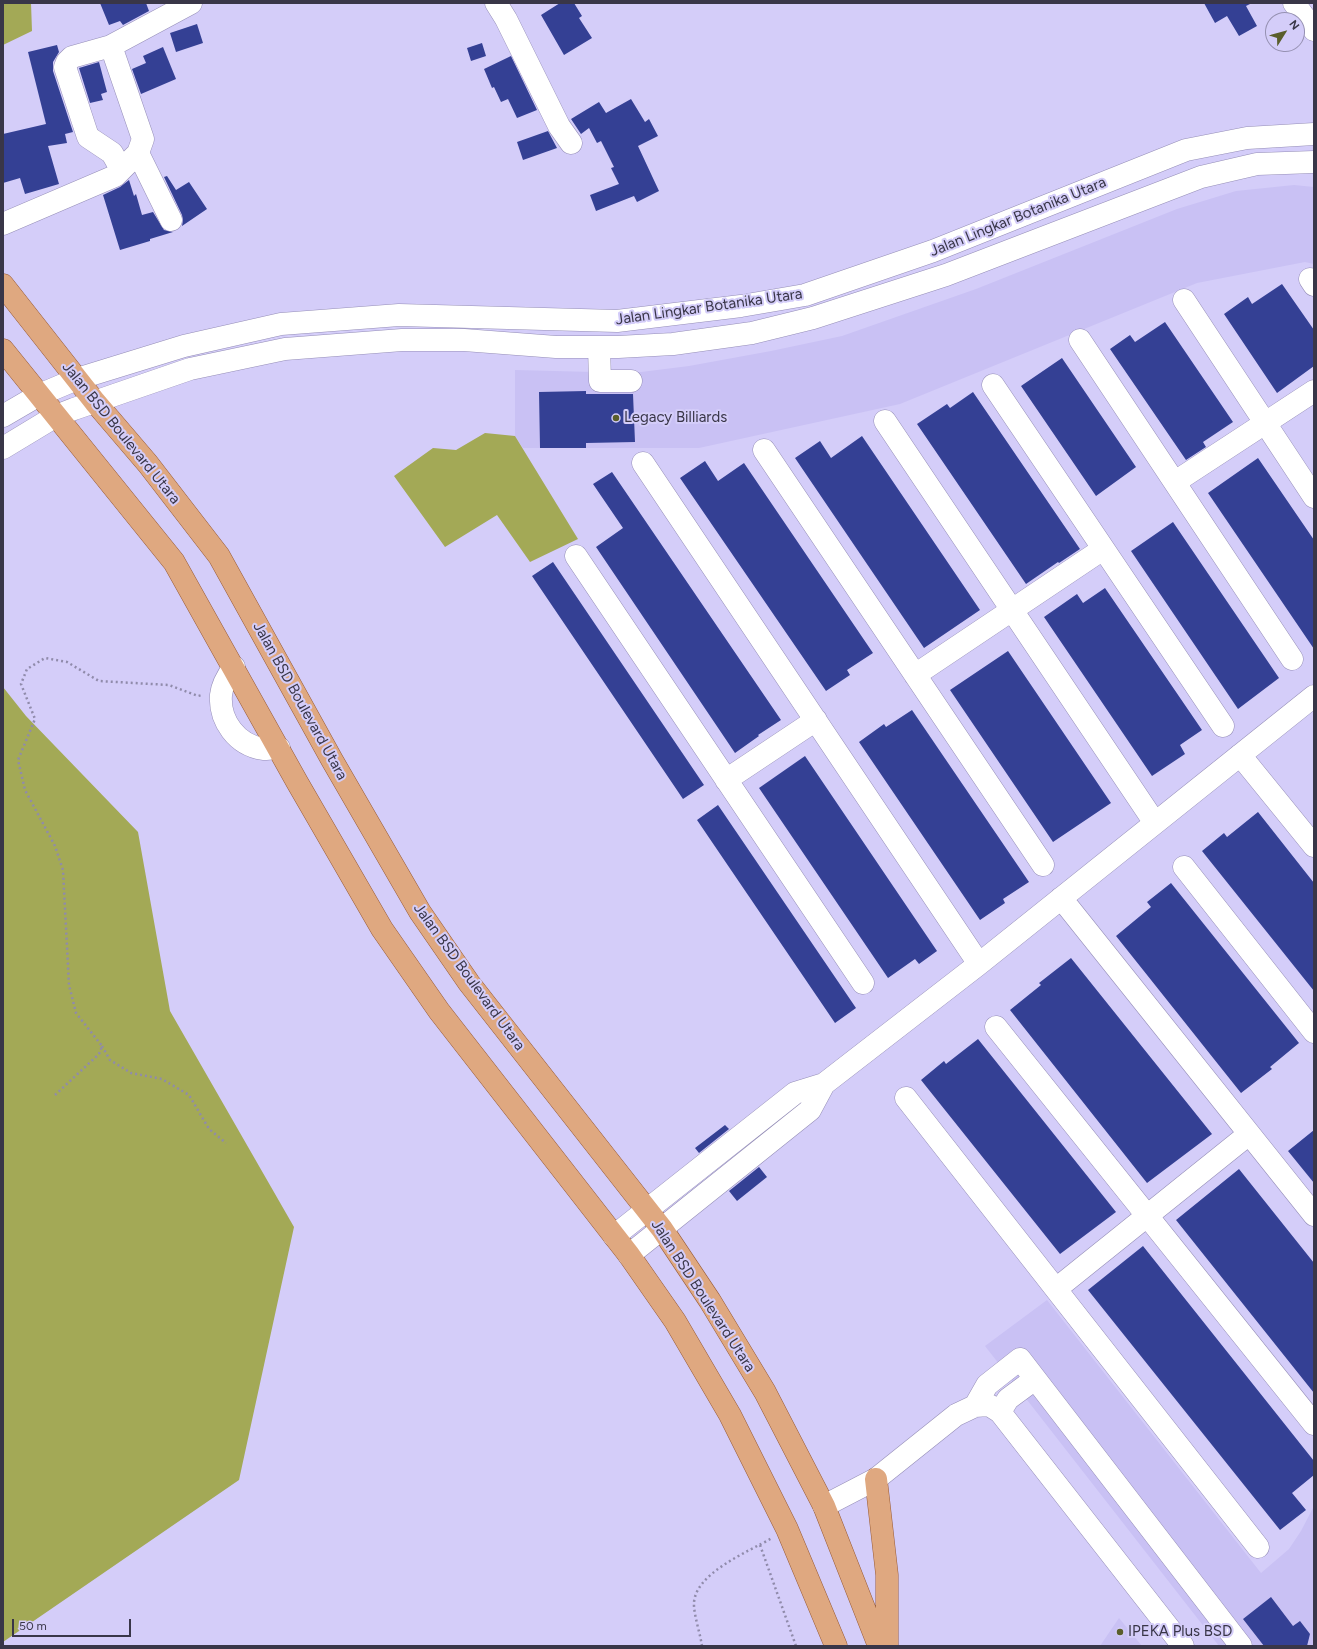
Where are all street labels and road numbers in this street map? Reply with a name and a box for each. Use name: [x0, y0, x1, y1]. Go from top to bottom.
street label: Jalan Lingkar Botanika Utara: [927, 173, 1109, 261]
street label: Jalan Lingkar Botanika Utara: [614, 285, 804, 329]
street label: Jalan BSD Boulevard Utara: [58, 358, 184, 508]
street label: Jalan BSD Boulevard Utara: [249, 619, 351, 783]
street label: Jalan BSD Boulevard Utara: [409, 900, 529, 1054]
street label: Jalan BSD Boulevard Utara: [647, 1217, 759, 1375]

